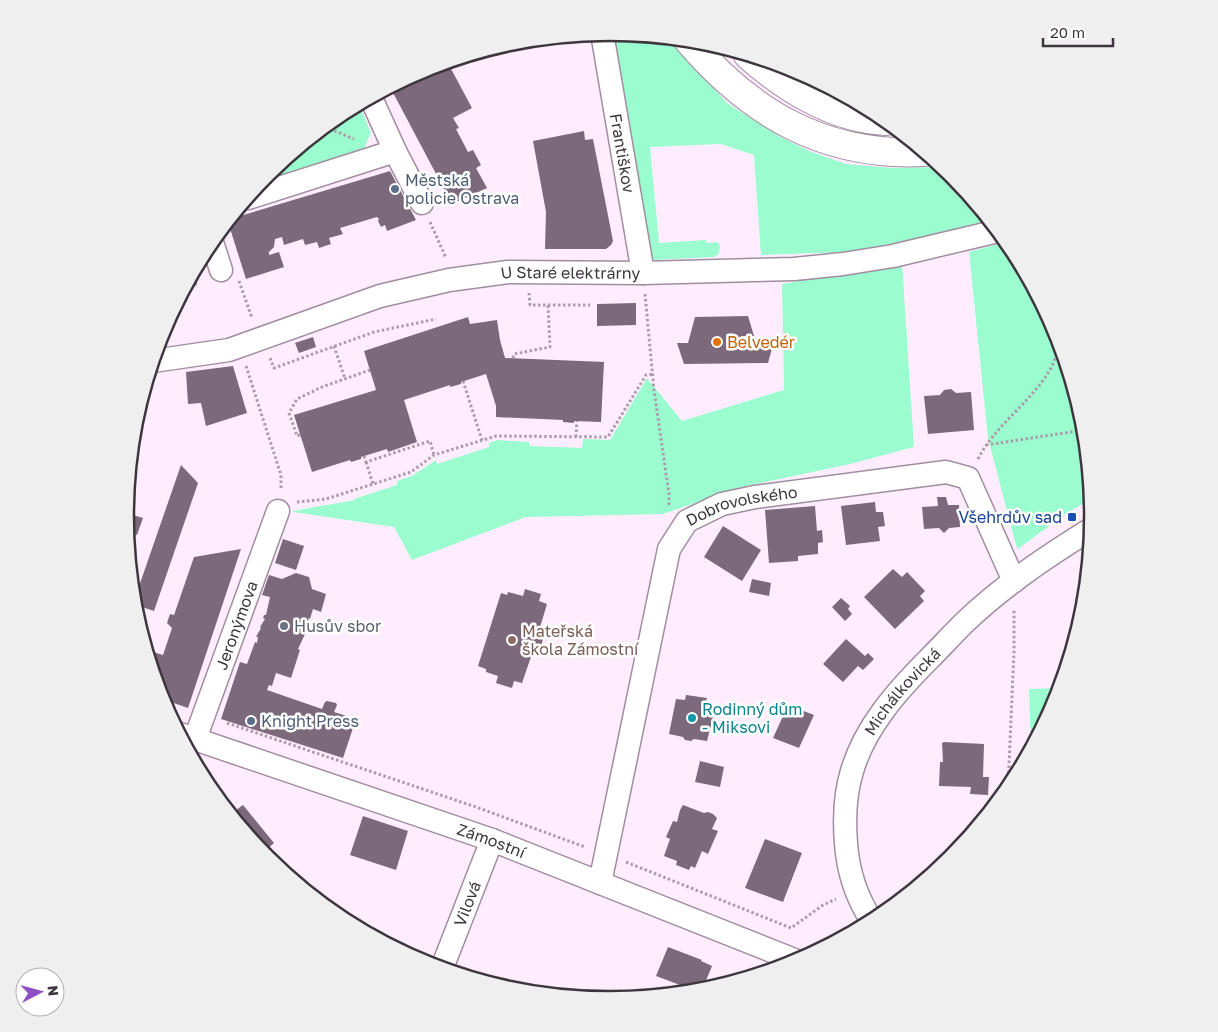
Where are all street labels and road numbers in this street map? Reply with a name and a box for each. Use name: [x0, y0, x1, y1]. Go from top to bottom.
street label: Františkov: [606, 112, 639, 195]
street label: U Staré elektrárny: [499, 262, 640, 283]
street label: Dobrovolského: [683, 482, 799, 530]
street label: Jeronýmova: [211, 578, 262, 673]
street label: Michálkovická: [860, 643, 945, 739]
street label: Zámostní: [454, 819, 530, 863]
street label: Vilová: [449, 878, 485, 929]

